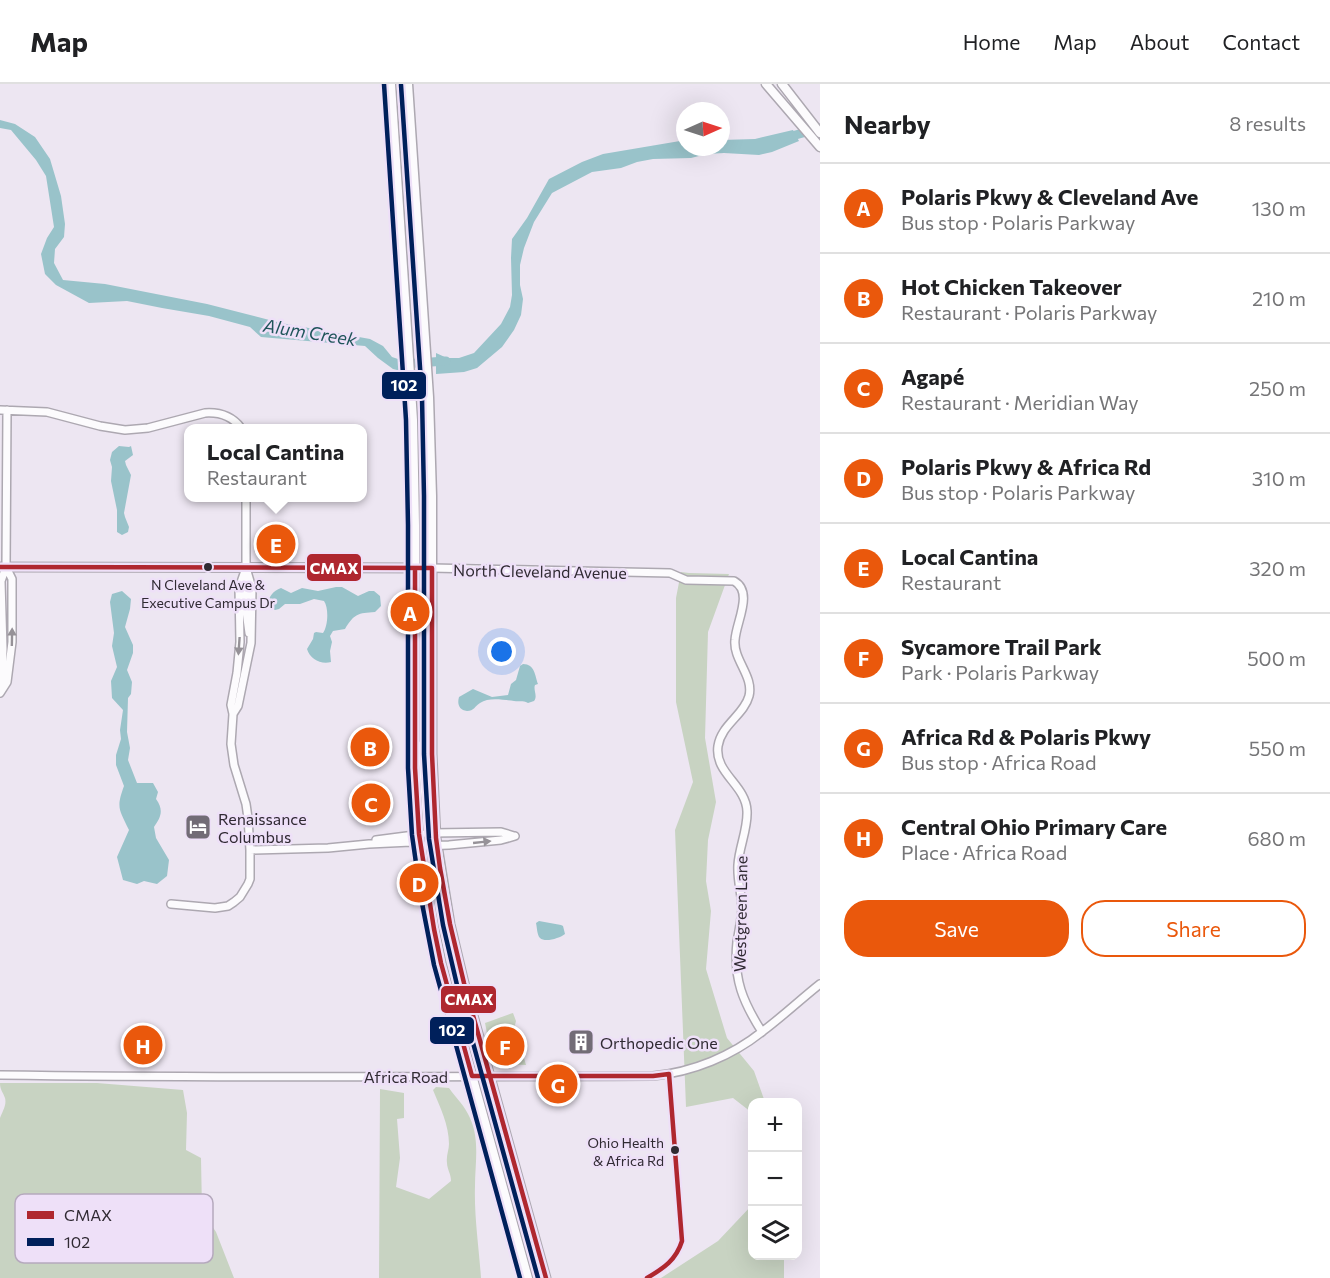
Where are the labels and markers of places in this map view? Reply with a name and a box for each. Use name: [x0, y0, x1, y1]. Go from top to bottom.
pin: E: [256, 522, 296, 566]
marker: N Cleveland Ave & Executive Campus Dr: [202, 561, 214, 573]
place label: N Cleveland Ave & Executive Campus Dr: [141, 576, 275, 611]
pin: A: [390, 590, 430, 634]
pin: B: [350, 724, 389, 770]
pin: C: [352, 780, 391, 826]
place label: Renaissance Columbus: [218, 809, 307, 846]
hotel icon: Renaissance Columbus: [183, 812, 213, 842]
pin: D: [400, 860, 438, 906]
pin: H: [124, 1022, 162, 1068]
pin: F: [486, 1024, 524, 1068]
building icon: Orthopedic One: [566, 1027, 596, 1057]
place label: Orthopedic One: [600, 1033, 718, 1052]
pin: G: [538, 1062, 578, 1106]
place label: Ohio Health & Africa Rd: [587, 1134, 664, 1169]
marker: Ohio Health & Africa Rd: [669, 1144, 681, 1156]

